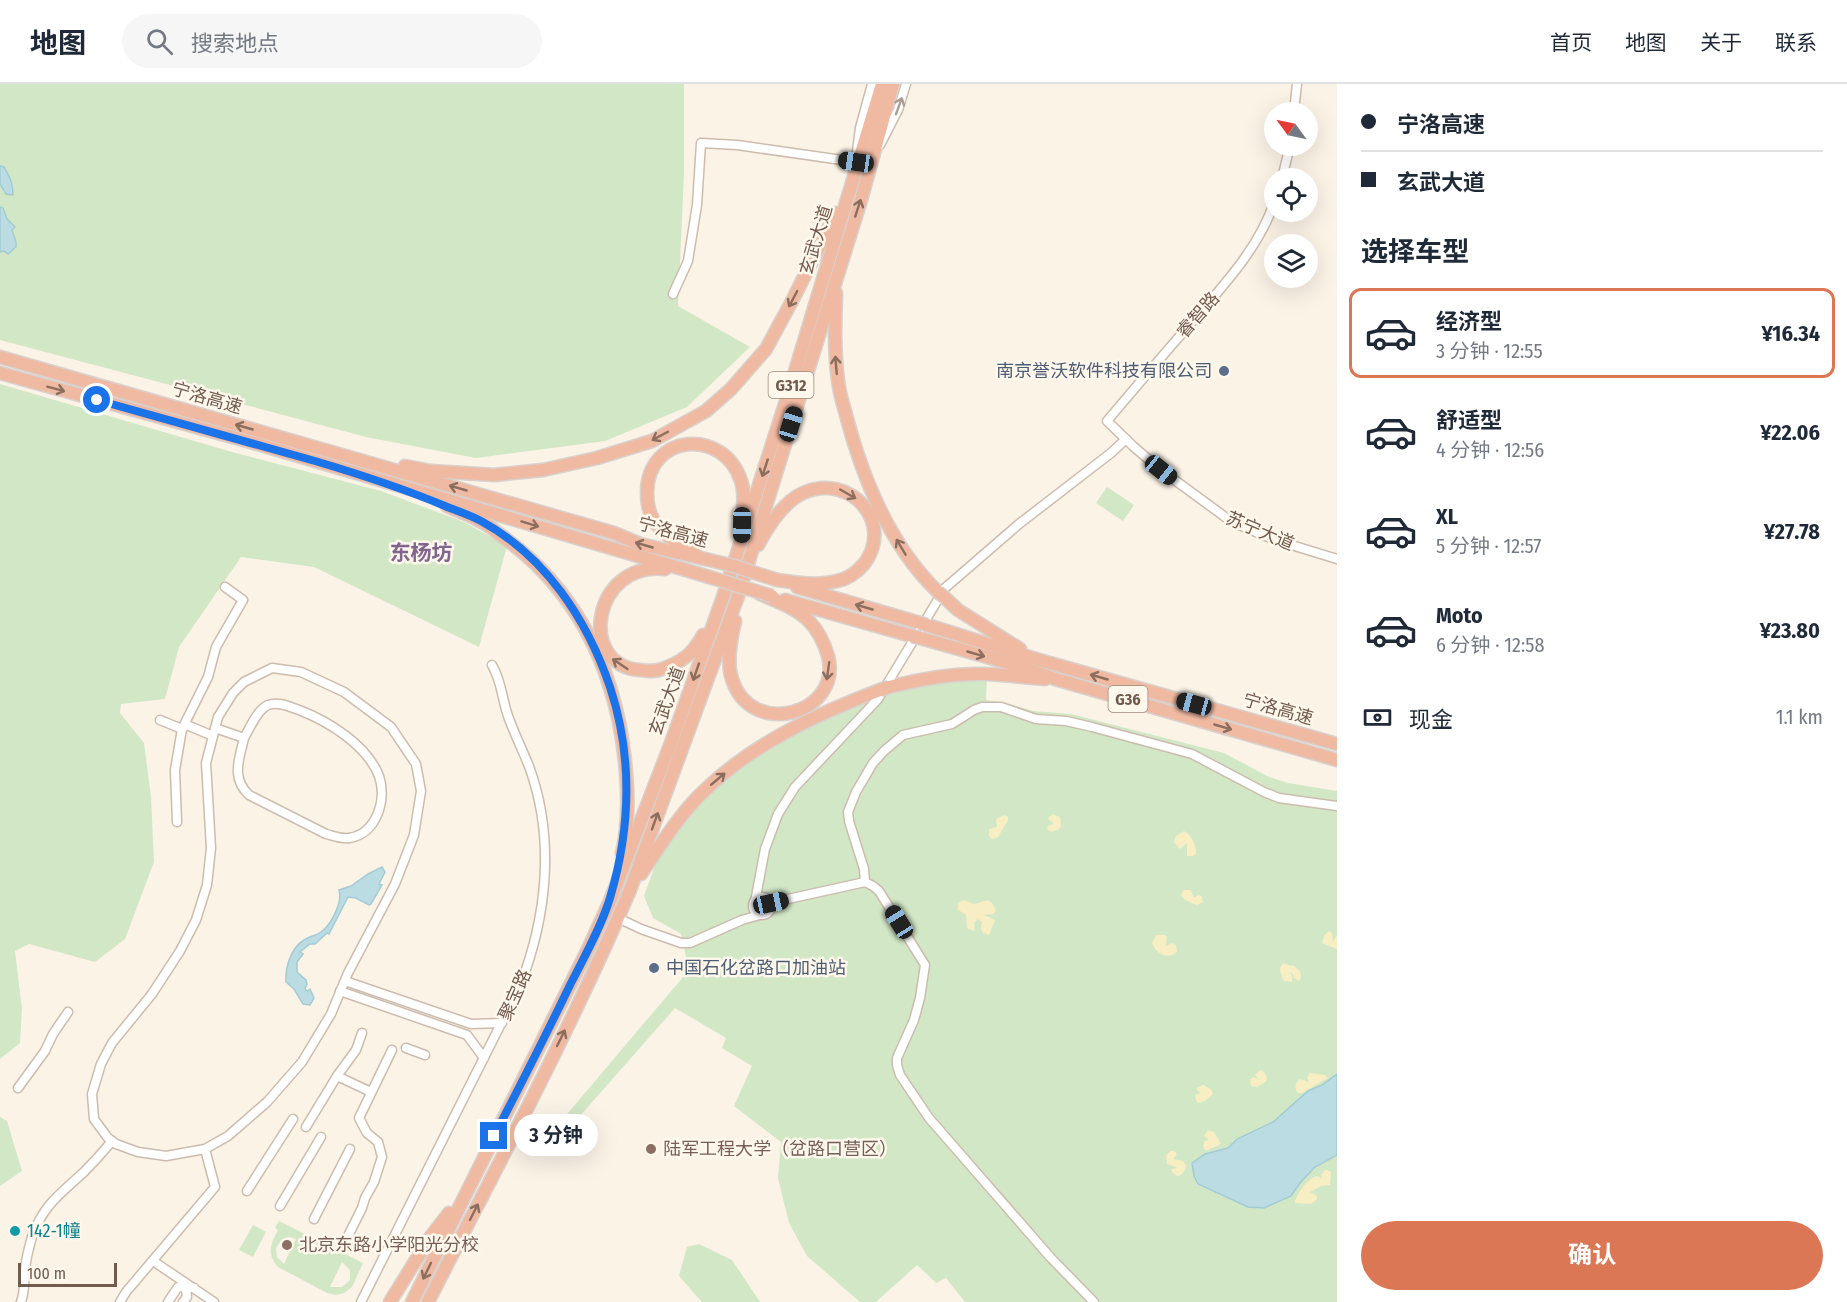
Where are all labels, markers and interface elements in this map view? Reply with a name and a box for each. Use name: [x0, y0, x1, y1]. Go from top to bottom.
search box: [122, 14, 542, 68]
icon: search: [143, 25, 176, 58]
text: 地图: [30, 27, 86, 60]
text: 搜索地点: [191, 30, 279, 57]
text: 首页: [1550, 30, 1592, 56]
text: 地图: [1625, 30, 1667, 56]
text: 关于: [1700, 30, 1742, 56]
text: 联系: [1775, 30, 1817, 56]
one-way arrow: [894, 97, 905, 115]
north arrow: [1264, 102, 1318, 156]
map controls: [1264, 102, 1318, 288]
text: 宁洛高速: [1397, 111, 1485, 138]
car: [837, 151, 875, 173]
button: locate: [1264, 168, 1318, 222]
text: 玄武大道: [1397, 169, 1485, 196]
one-way arrow: [853, 199, 864, 218]
street label: 玄武大道: [795, 202, 837, 278]
button: layers: [1264, 234, 1318, 288]
text: 选择车型: [1361, 236, 1469, 268]
street label: 睿智路: [1172, 287, 1224, 343]
one-way arrow: [787, 290, 798, 308]
icon: car: [1364, 306, 1418, 360]
text: 经济型: [1436, 308, 1502, 335]
text: ¥16.34: [1761, 320, 1820, 347]
text: 3 分钟 · 12:55: [1436, 339, 1543, 363]
one-way arrow: [830, 356, 841, 375]
place label: 南京誉沃软件科技有限公司: [996, 360, 1212, 382]
marker: 南京誉沃软件科技有限公司: [1217, 364, 1231, 378]
road number: G312: [768, 372, 814, 398]
street label: 宁洛高速: [169, 378, 245, 418]
one-way arrow: [46, 384, 65, 395]
route start: [83, 386, 110, 413]
car: [777, 404, 805, 444]
icon: car: [1364, 405, 1418, 459]
text: 舒适型: [1436, 407, 1502, 434]
text: ¥22.06: [1760, 419, 1820, 446]
one-way arrow: [235, 421, 254, 432]
one-way arrow: [652, 430, 669, 442]
text: 4 分钟 · 12:56: [1436, 438, 1544, 462]
car: [1141, 452, 1181, 488]
one-way arrow: [758, 458, 769, 477]
one-way arrow: [449, 482, 468, 493]
one-way arrow: [839, 488, 856, 500]
text: XL: [1436, 503, 1458, 530]
icon: car: [1364, 504, 1418, 558]
car: [733, 507, 751, 543]
street label: 苏宁大道: [1223, 507, 1297, 555]
street label: 宁洛高速: [635, 512, 711, 552]
text: ¥27.78: [1764, 518, 1820, 545]
one-way arrow: [520, 519, 539, 530]
text: 5 分钟 · 12:57: [1436, 534, 1541, 558]
one-way arrow: [635, 538, 654, 550]
one-way arrow: [895, 539, 907, 556]
district label: 东杨坊: [390, 540, 453, 566]
one-way arrow: [855, 601, 874, 612]
text: Moto: [1436, 602, 1483, 629]
icon: car: [1364, 603, 1418, 657]
text: ¥23.80: [1760, 617, 1820, 644]
text: 6 分钟 · 12:58: [1436, 633, 1544, 657]
one-way arrow: [966, 649, 985, 660]
one-way arrow: [613, 658, 629, 670]
one-way arrow: [822, 661, 833, 680]
one-way arrow: [690, 662, 701, 681]
street label: 玄武大道: [644, 663, 690, 739]
one-way arrow: [1089, 671, 1108, 683]
road number: G36: [1108, 686, 1148, 712]
street label: 宁洛高速: [1240, 689, 1316, 729]
car: [1174, 691, 1214, 717]
icon: cash: [1361, 701, 1394, 734]
text: 1.1 km: [1776, 705, 1823, 729]
text: 现金: [1409, 706, 1453, 733]
one-way arrow: [1213, 722, 1232, 733]
one-way arrow: [710, 772, 726, 785]
one-way arrow: [650, 812, 661, 831]
car: [752, 890, 790, 916]
car: [882, 902, 916, 942]
place label: 中国石化岔路口加油站: [666, 957, 846, 979]
marker: 中国石化岔路口加油站: [647, 961, 661, 975]
street label: 聚宝路: [494, 966, 536, 1024]
one-way arrow: [555, 1030, 567, 1047]
callout: 3 分钟: [515, 1115, 599, 1157]
route end: [480, 1122, 507, 1149]
text: 3 分钟: [529, 1123, 583, 1147]
place label: 陆军工程大学（岔路口营区）: [663, 1138, 897, 1160]
marker: 陆军工程大学（岔路口营区）: [644, 1142, 658, 1156]
one-way arrow: [468, 1204, 480, 1222]
place label: 142-1幢: [27, 1220, 81, 1242]
button: 确认: [1361, 1221, 1823, 1290]
marker: 142-1幢: [8, 1224, 22, 1238]
place label: 北京东路小学阳光分校: [299, 1234, 479, 1256]
marker: 北京东路小学阳光分校: [280, 1238, 294, 1252]
scale bar: [18, 1260, 117, 1288]
one-way arrow: [421, 1261, 433, 1279]
text: 100 m: [27, 1264, 66, 1283]

